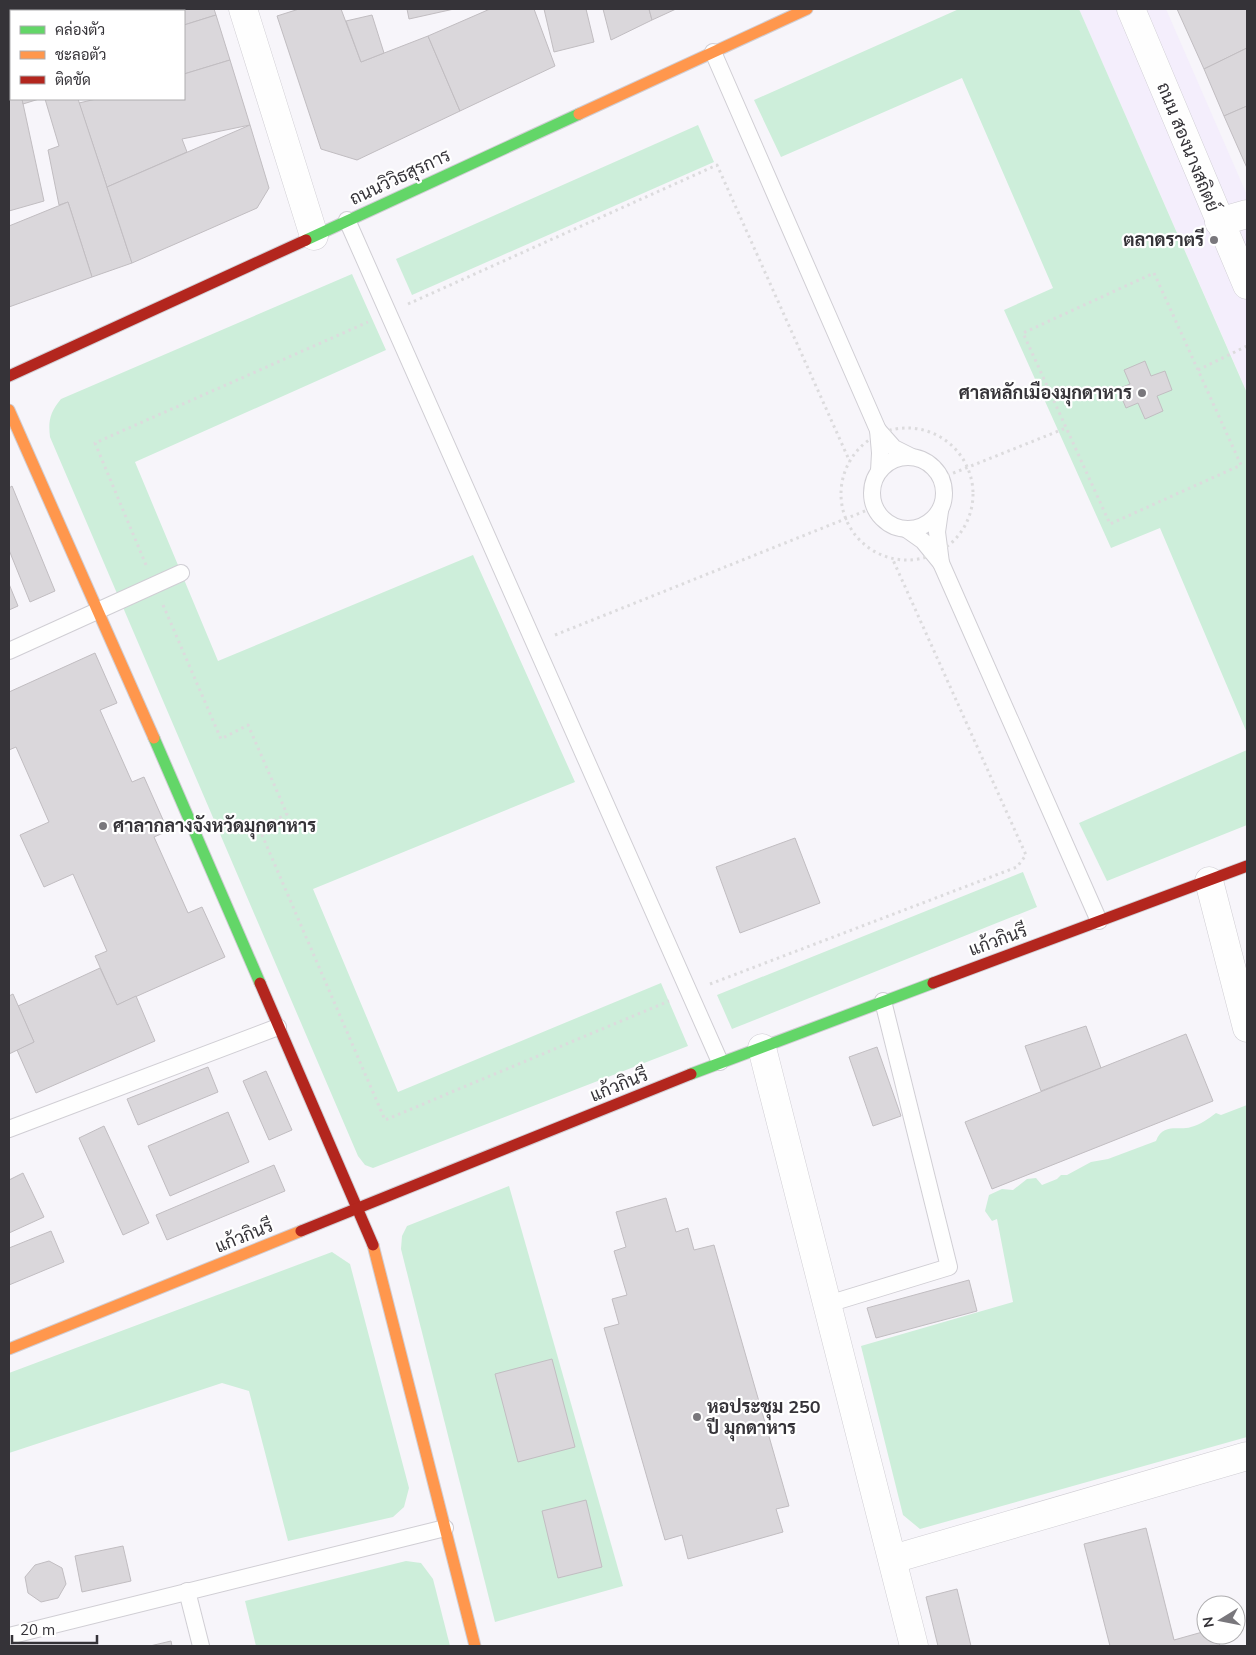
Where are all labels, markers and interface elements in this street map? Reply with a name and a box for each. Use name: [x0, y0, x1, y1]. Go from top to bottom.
legend: [10, 10, 185, 100]
text: คล่องตัว: [55, 20, 105, 39]
text: ชะลอตัว: [55, 45, 106, 64]
text: ติดขัด: [55, 70, 91, 89]
street label: ถนน สองนางสถิตย์: [1152, 78, 1226, 215]
street label: ถนนวิวิธสุรการ: [346, 143, 455, 211]
place label: ตลาดราตรี: [1123, 227, 1204, 251]
marker: ตลาดราตรี: [1208, 234, 1220, 246]
place label: ศาลหลักเมืองมุกดาหาร: [959, 381, 1132, 407]
marker: ศาลหลักเมืองมุกดาหาร: [1136, 387, 1148, 399]
place label: ศาลากลางจังหวัดมุกดาหาร: [113, 814, 316, 840]
marker: ศาลากลางจังหวัดมุกดาหาร: [97, 820, 109, 832]
street label: แก้วกินรี: [965, 917, 1030, 961]
street label: แก้วกินรี: [586, 1061, 651, 1107]
street label: แก้วกินรี: [211, 1212, 276, 1258]
place label: หอประชุม 250 ปี มุกดาหาร: [706, 1395, 821, 1442]
marker: หอประชุม 250 ปี มุกดาหาร: [691, 1411, 703, 1423]
north arrow: [1196, 1595, 1246, 1645]
scale bar: [12, 1612, 98, 1644]
text: N: [1198, 1615, 1218, 1629]
text: 20 m: [20, 1620, 55, 1639]

